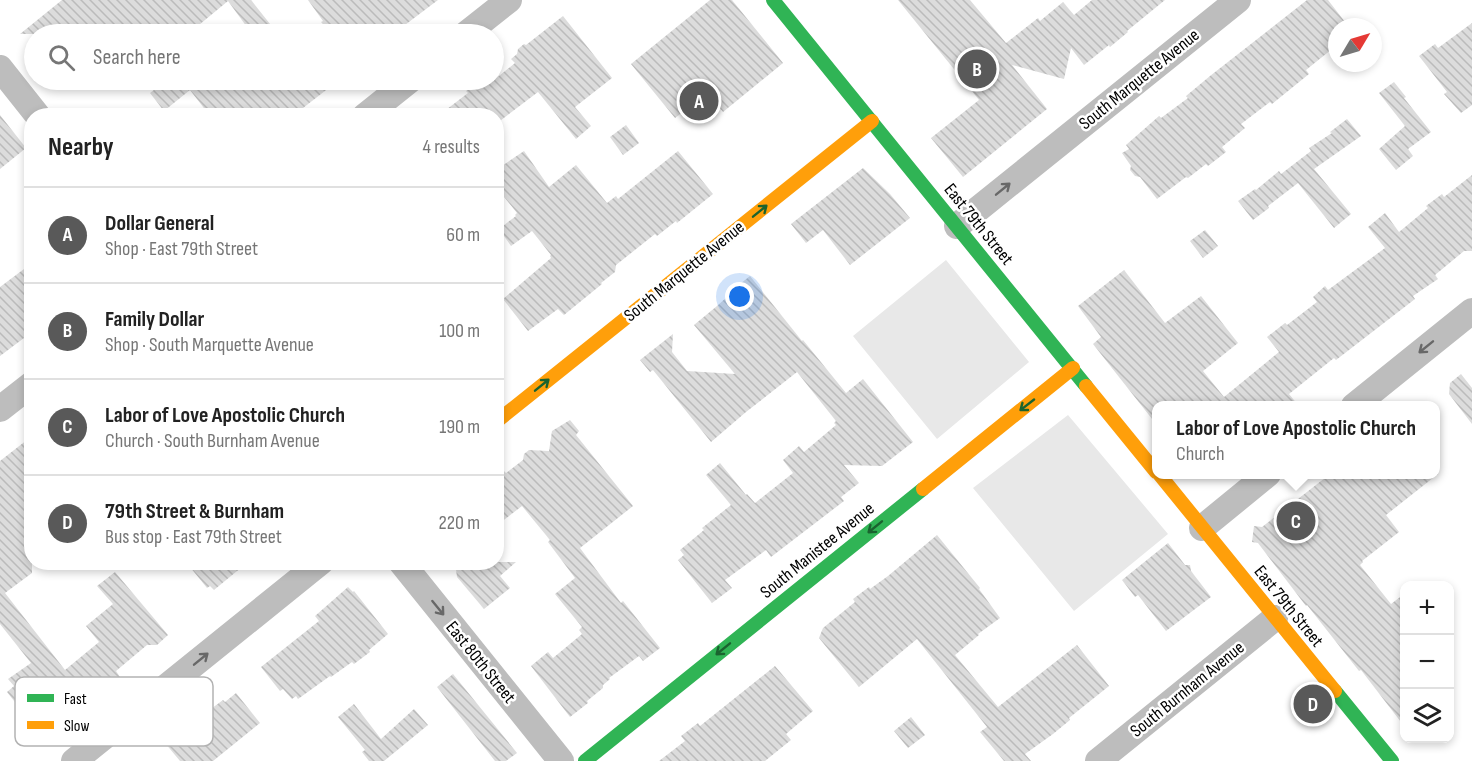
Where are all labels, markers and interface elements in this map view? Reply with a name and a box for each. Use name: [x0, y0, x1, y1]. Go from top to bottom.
north arrow: [1328, 18, 1382, 72]
search box: [24, 24, 504, 90]
street label: South Marquette Avenue: [1075, 25, 1204, 134]
icon: search: [45, 41, 78, 74]
text: Search here: [93, 44, 180, 71]
pin: B: [958, 46, 996, 92]
pin: A: [680, 78, 718, 124]
text: Nearby: [48, 132, 114, 163]
text: 4 results: [423, 135, 480, 159]
street label: East 79th Street: [940, 180, 1018, 269]
one-way arrow: [994, 183, 1010, 196]
one-way arrow: [752, 204, 768, 217]
text: Dollar General: [105, 210, 214, 237]
street label: South Marquette Avenue: [620, 217, 749, 326]
text: A: [63, 223, 72, 247]
text: 60 m: [446, 223, 480, 247]
text: Shop · East 79th Street: [105, 237, 258, 261]
your location: [725, 282, 754, 311]
text: Family Dollar: [105, 306, 204, 333]
text: B: [63, 319, 72, 343]
text: 100 m: [439, 319, 480, 343]
text: Shop · South Marquette Avenue: [105, 333, 314, 357]
one-way arrow: [1419, 341, 1435, 354]
one-way arrow: [534, 379, 550, 392]
one-way arrow: [1019, 398, 1035, 411]
popup: [1152, 401, 1440, 479]
text: Labor of Love Apostolic Church: [105, 402, 345, 429]
text: C: [62, 415, 73, 439]
text: 190 m: [439, 415, 480, 439]
text: Labor of Love Apostolic Church: [1176, 415, 1416, 442]
text: Church · South Burnham Avenue: [105, 429, 320, 453]
text: Church: [1176, 442, 1225, 466]
text: 79th Street & Burnham: [105, 498, 284, 525]
street label: South Manistee Avenue: [756, 498, 879, 603]
pin: C: [1276, 498, 1316, 544]
text: D: [62, 511, 73, 535]
text: 220 m: [439, 511, 480, 535]
one-way arrow: [867, 520, 883, 533]
text: Bus stop · East 79th Street: [105, 525, 282, 549]
street label: East 79th Street: [1250, 562, 1328, 651]
map controls: [1400, 581, 1454, 743]
button: +: [1400, 581, 1454, 635]
one-way arrow: [431, 600, 444, 616]
street label: East 80th Street: [441, 617, 520, 708]
button: −: [1400, 635, 1454, 689]
street label: South Burnham Avenue: [1126, 637, 1248, 742]
one-way arrow: [715, 643, 731, 656]
one-way arrow: [193, 652, 209, 665]
legend: [15, 677, 213, 746]
pin: D: [1294, 682, 1332, 726]
button: layers: [1400, 689, 1454, 743]
text: Fast: [64, 690, 87, 709]
text: Slow: [64, 717, 89, 736]

